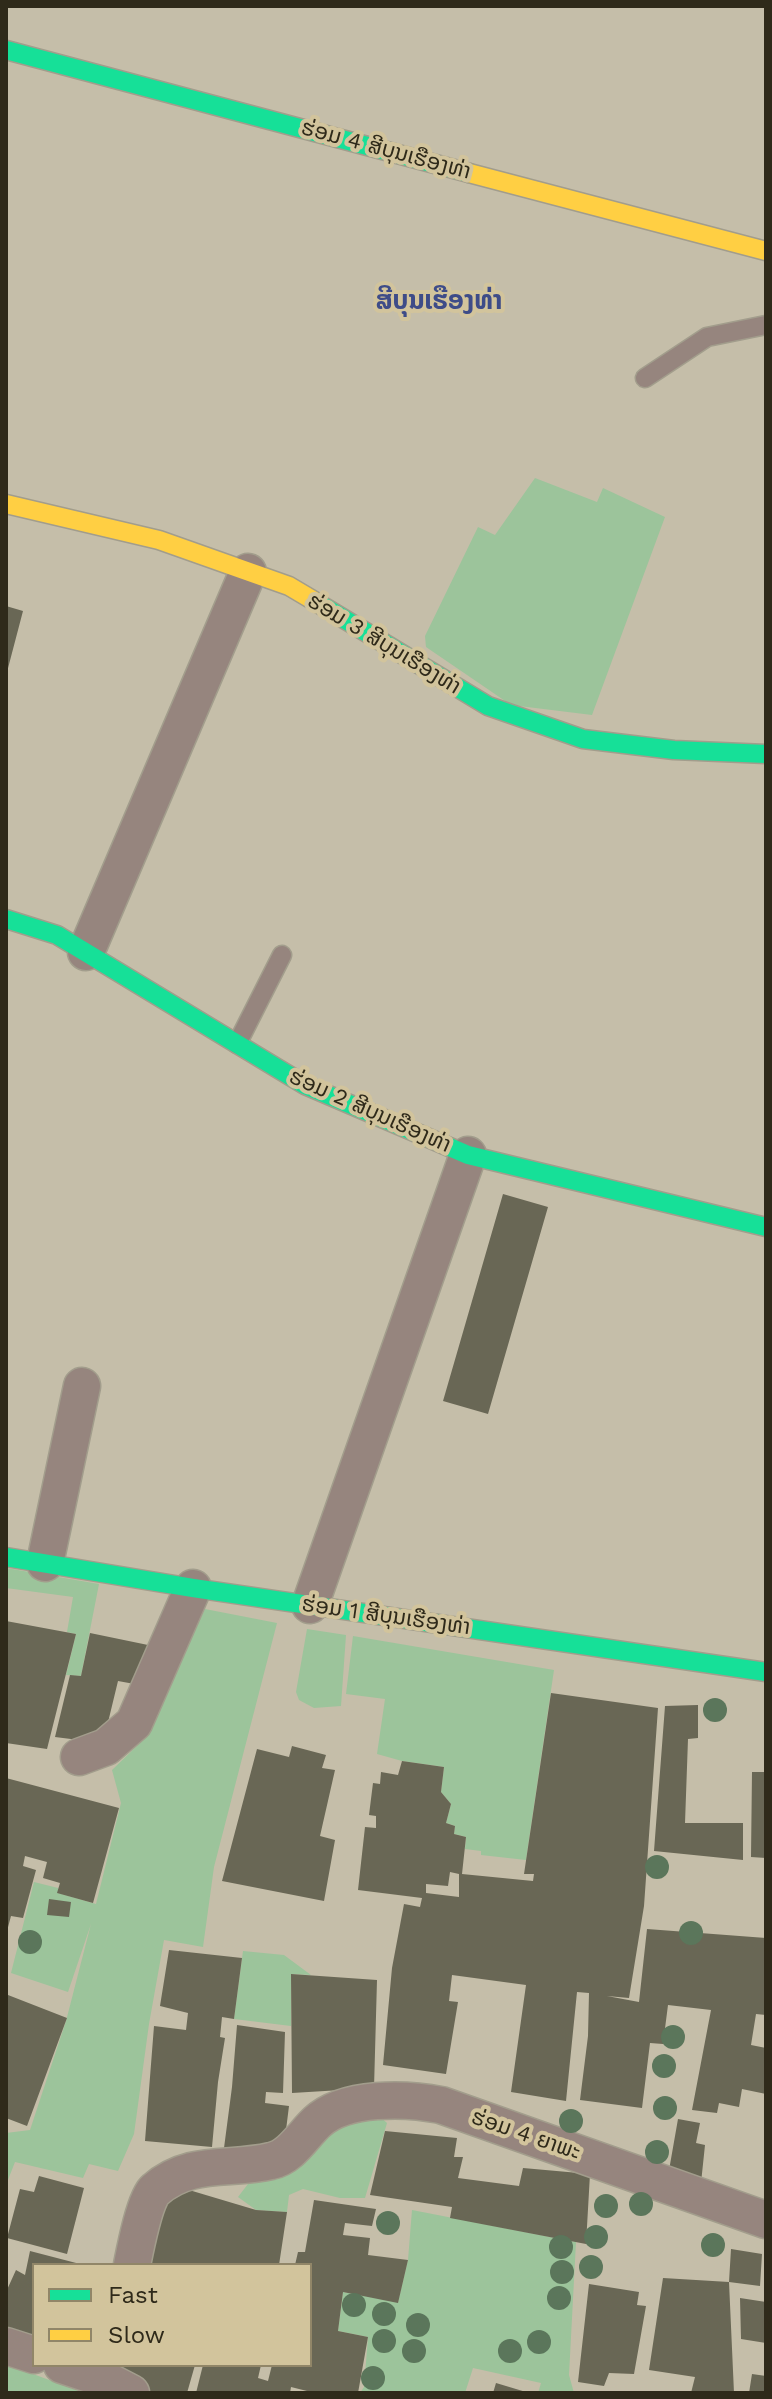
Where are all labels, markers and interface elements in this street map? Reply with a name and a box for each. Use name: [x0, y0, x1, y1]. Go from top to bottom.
street label: ຮ່ອມ 4 ສີບຸນເຮືອງທ່າ: [298, 115, 474, 185]
district label: ສີບຸນເຮືອງທ່າ: [376, 285, 502, 317]
street label: ຮ່ອມ 3 ສີບຸນເຮືອງທ່າ: [303, 588, 465, 700]
street label: ຮ່ອມ 2 ສີບຸນເຮືອງທ່າ: [285, 1064, 455, 1158]
street label: ຮ່ອມ 1 ສີບຸນເຮືອງທ່າ: [300, 1591, 472, 1641]
street label: ຮ່ອມ 4 ຍາພະ: [468, 2104, 584, 2166]
legend: [32, 2263, 312, 2367]
text: Fast: [108, 2281, 158, 2309]
text: Slow: [108, 2321, 165, 2349]

